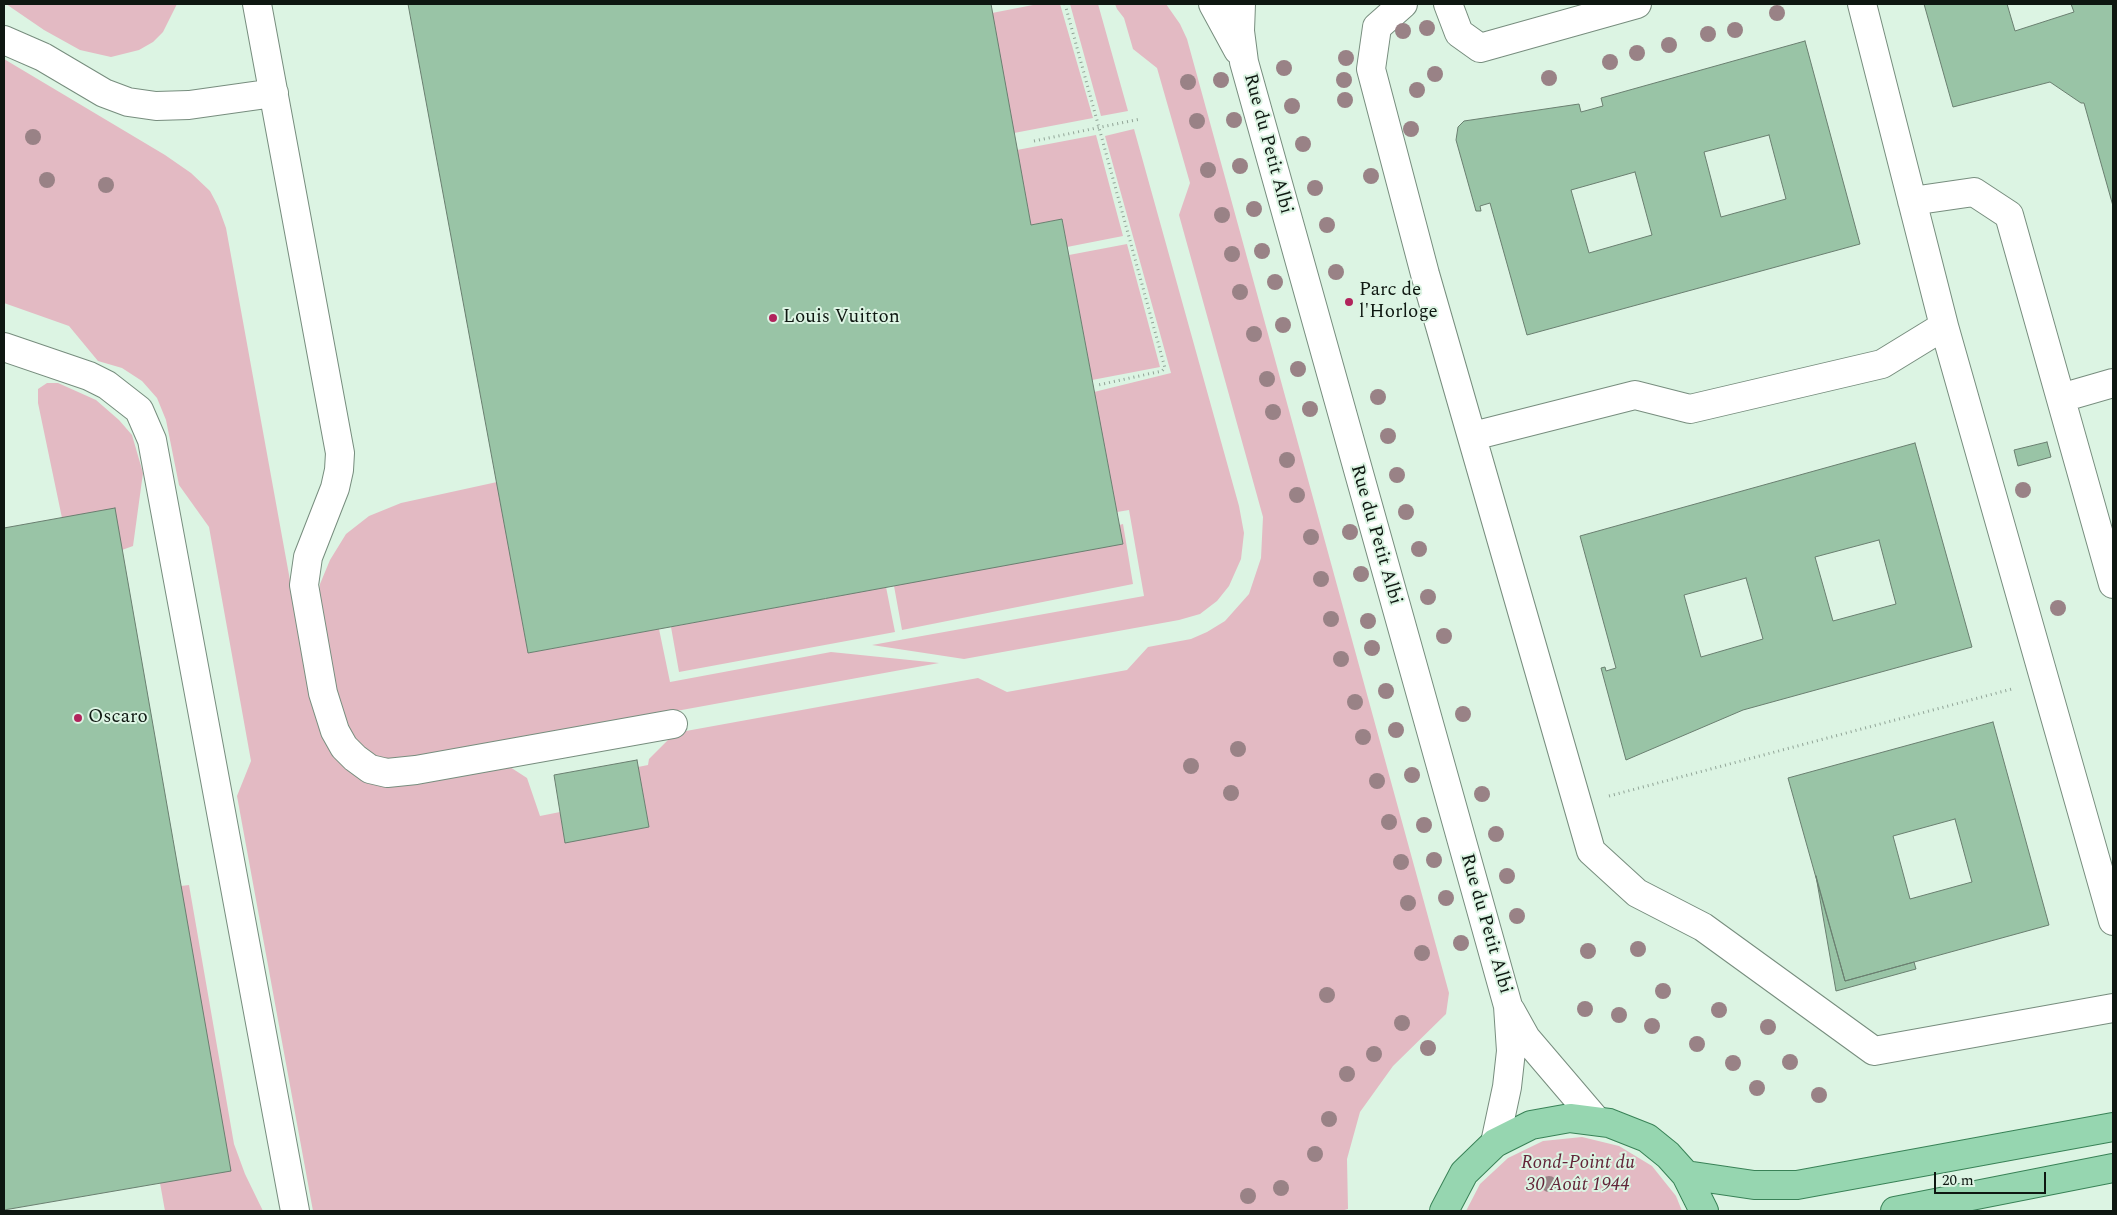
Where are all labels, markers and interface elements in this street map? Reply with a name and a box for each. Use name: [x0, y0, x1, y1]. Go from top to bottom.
street label: Rue du Petit Albi: [1237, 71, 1297, 217]
place label: Parc de l'Horloge: [1359, 280, 1438, 324]
marker: Parc de l'Horloge: [1343, 296, 1355, 308]
place label: Louis Vuitton: [783, 307, 900, 329]
marker: Louis Vuitton: [767, 312, 779, 324]
street label: Rue du Petit Albi: [1344, 462, 1406, 608]
place label: Oscaro: [88, 707, 148, 729]
marker: Oscaro: [72, 712, 84, 724]
street label: Rue du Petit Albi: [1454, 851, 1516, 997]
park label: Rond-Point du 30 Août 1944: [1521, 1153, 1635, 1197]
scale bar: [1937, 1162, 2050, 1194]
text: 20 m: [1942, 1169, 1974, 1192]

